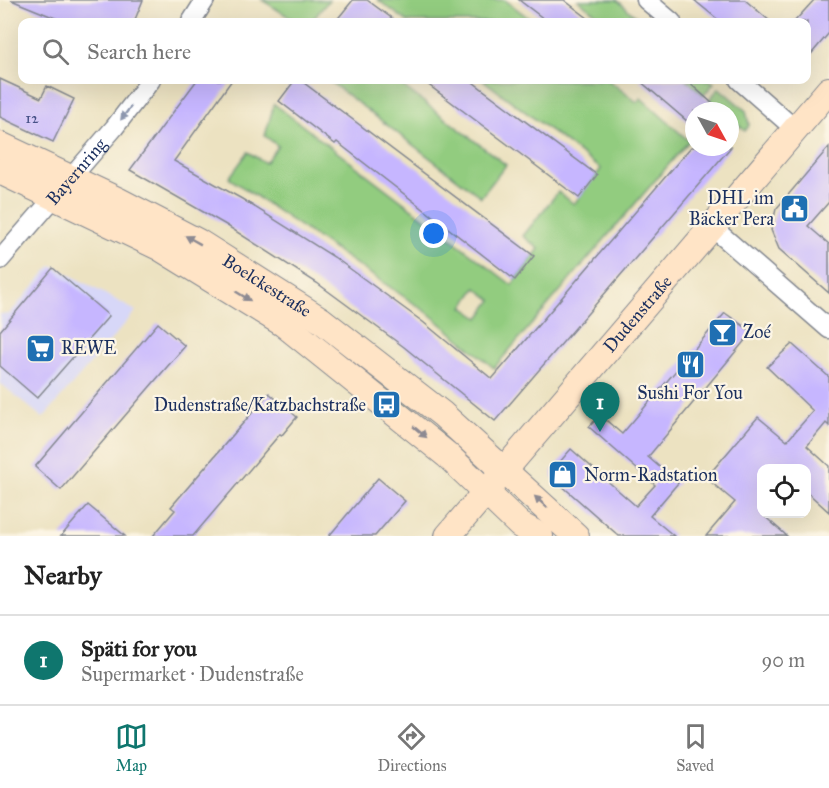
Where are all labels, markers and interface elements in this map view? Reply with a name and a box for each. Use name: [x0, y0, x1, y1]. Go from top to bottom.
search box: [18, 18, 811, 84]
icon: search: [39, 35, 72, 68]
text: Search here: [87, 38, 191, 65]
north arrow: [685, 102, 739, 156]
one-way arrow: [120, 104, 132, 120]
house number: 12: [25, 109, 39, 127]
street label: Bayernring: [42, 133, 113, 209]
place label: DHL im Bäcker Pera: [689, 187, 774, 230]
public building icon: DHL im Bäcker Pera: [779, 192, 811, 224]
your location: [419, 219, 448, 248]
one-way arrow: [184, 235, 201, 245]
street label: Boelckestraße: [218, 249, 315, 322]
street label: Dudenstraße: [599, 271, 677, 357]
one-way arrow: [235, 291, 251, 302]
bar icon: Zoé: [706, 316, 738, 348]
place label: Zoé: [743, 321, 771, 343]
supermarket icon: REWE: [24, 332, 56, 364]
place label: REWE: [61, 337, 116, 359]
restaurant icon: Sushi For You: [674, 348, 706, 380]
pin: 1: [580, 382, 620, 432]
place label: Sushi For You: [637, 382, 743, 404]
bus stop icon: Dudenstraße/Katzbachstraße: [371, 389, 403, 421]
place label: Dudenstraße/Katzbachstraße: [154, 394, 366, 416]
one-way arrow: [412, 425, 427, 438]
shop icon: Norm-Radstation: [547, 459, 579, 491]
place label: Norm-Radstation: [584, 464, 718, 486]
map controls: [757, 464, 811, 518]
button: locate: [757, 464, 811, 518]
one-way arrow: [534, 495, 549, 509]
text: Nearby: [24, 559, 102, 591]
text: Späti for you: [81, 635, 197, 662]
text: 1: [40, 648, 47, 672]
text: 90 m: [762, 648, 805, 672]
text: Supermarket · Dudenstraße: [81, 662, 304, 686]
tab: Map: [115, 720, 148, 775]
tab: Directions: [378, 720, 446, 775]
tab: Saved: [676, 720, 714, 775]

